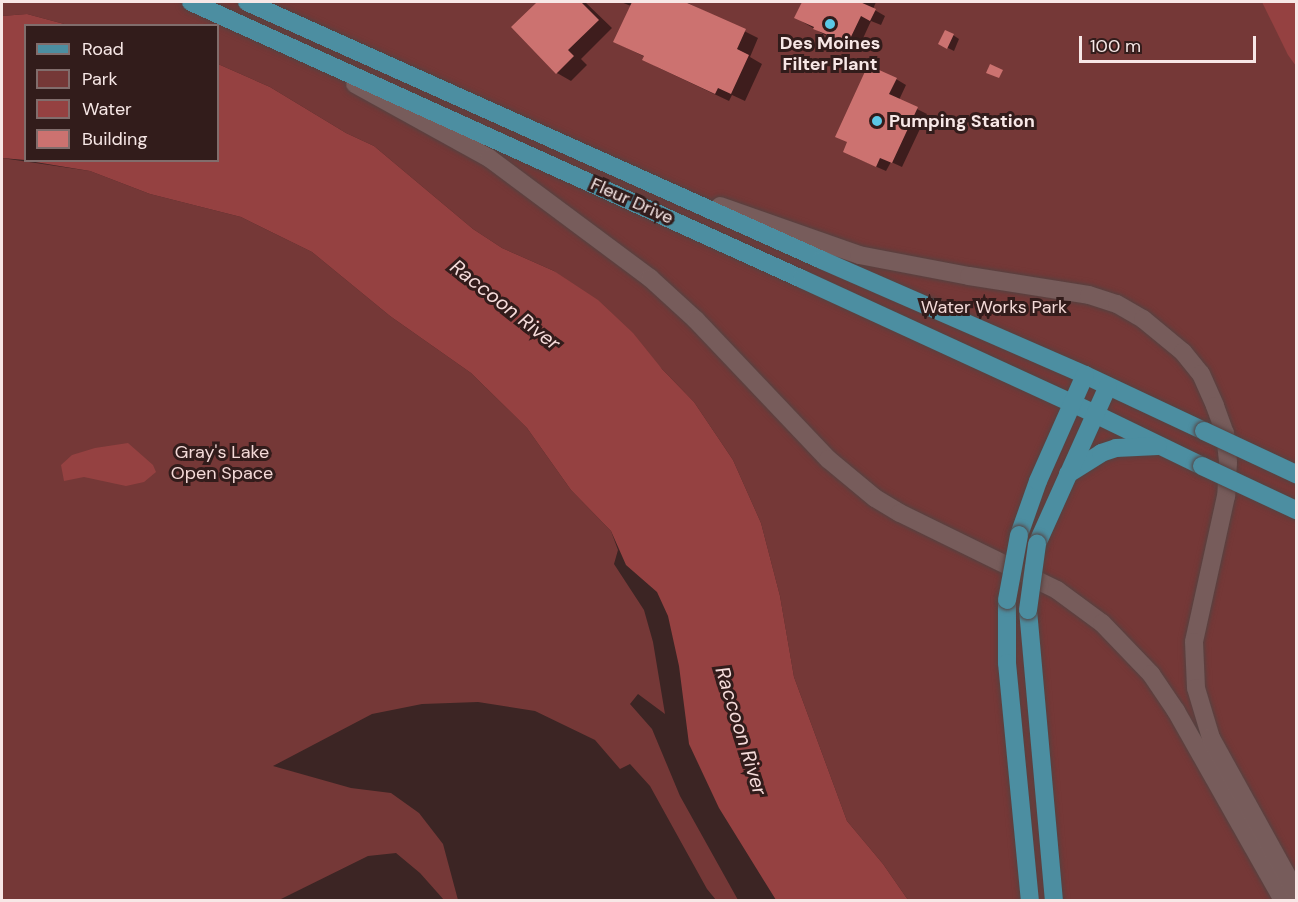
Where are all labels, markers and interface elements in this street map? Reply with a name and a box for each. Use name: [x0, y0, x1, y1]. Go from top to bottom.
marker: Des Moines Filter Plant: [823, 17, 837, 31]
legend: [24, 24, 219, 162]
scale bar: [1082, 24, 1259, 62]
place label: Des Moines Filter Plant: [780, 33, 880, 76]
text: 100 m: [1090, 34, 1141, 58]
text: Road: [82, 37, 124, 61]
text: Park: [82, 67, 118, 91]
text: Water: [82, 97, 132, 121]
place label: Pumping Station: [889, 110, 1035, 132]
marker: Pumping Station: [870, 114, 884, 128]
text: Building: [82, 127, 147, 151]
street label: Fleur Drive: [587, 173, 677, 229]
water label: Raccoon River: [445, 255, 565, 355]
park label: Water Works Park: [921, 296, 1067, 318]
park label: Gray's Lake Open Space: [171, 442, 273, 484]
water label: Raccoon River: [710, 664, 772, 798]

